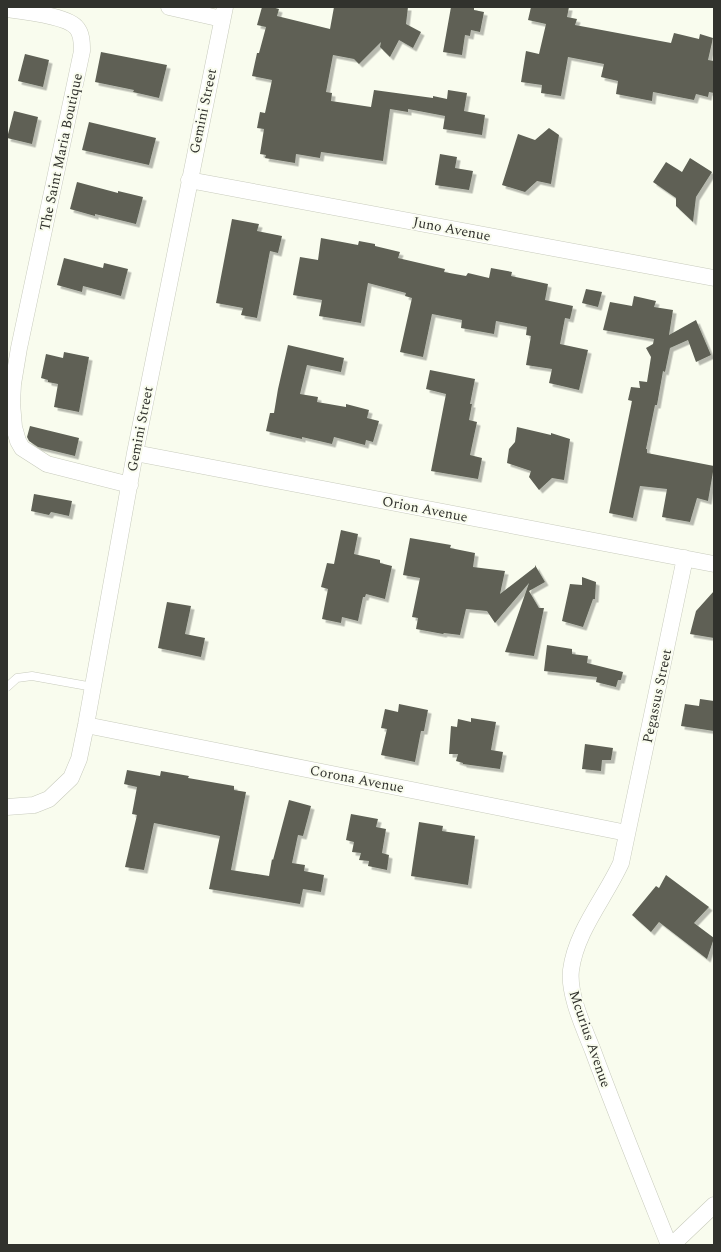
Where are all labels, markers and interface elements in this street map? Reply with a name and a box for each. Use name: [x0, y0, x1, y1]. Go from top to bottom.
street label: Gemini Street: [184, 66, 222, 156]
street label: The Saint Maria Boutique: [34, 71, 88, 233]
street label: Juno Avenue: [411, 211, 493, 247]
street label: Gemini Street: [121, 384, 159, 473]
street label: Orion Avenue: [380, 490, 470, 528]
street label: Pegassus Street: [637, 647, 677, 745]
street label: Corona Avenue: [308, 760, 406, 798]
street label: Mcurius Avenue: [564, 988, 617, 1091]

